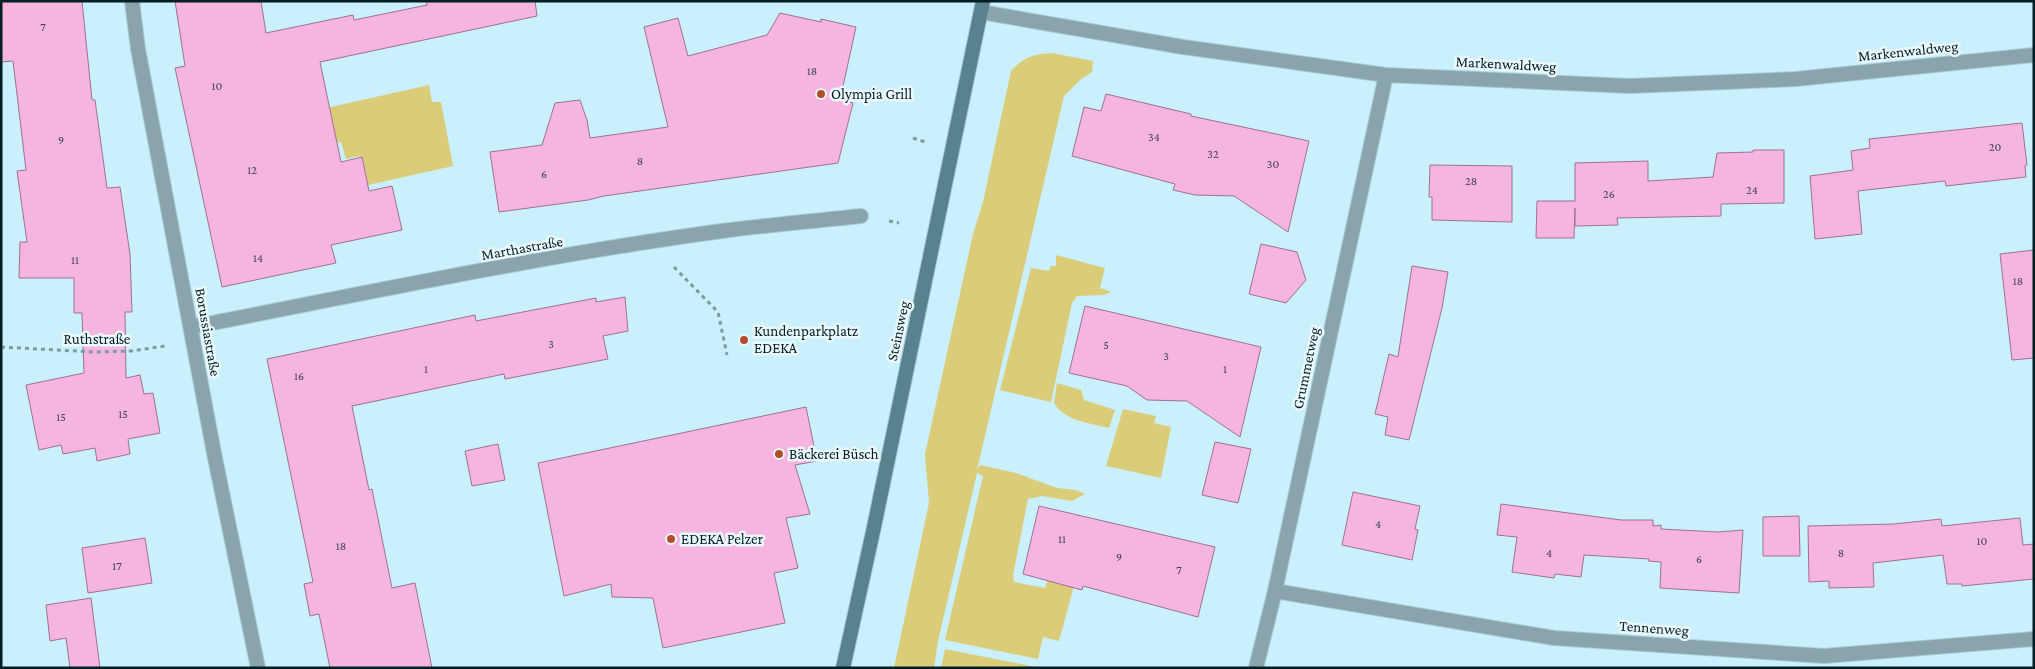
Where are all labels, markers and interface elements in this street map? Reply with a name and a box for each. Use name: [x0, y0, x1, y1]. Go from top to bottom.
house number: 7: [40, 20, 46, 34]
street label: Markenwaldweg: [1857, 38, 1959, 65]
street label: Markenwaldweg: [1455, 53, 1557, 76]
house number: 18: [807, 64, 817, 78]
house number: 10: [212, 79, 223, 93]
place label: Olympia Grill: [831, 86, 912, 103]
marker: Olympia Grill: [815, 88, 827, 100]
house number: 34: [1148, 130, 1160, 144]
house number: 9: [58, 133, 64, 147]
house number: 20: [1989, 140, 2001, 154]
house number: 32: [1207, 147, 1219, 161]
house number: 8: [637, 154, 643, 168]
house number: 30: [1267, 157, 1279, 171]
house number: 12: [247, 163, 257, 177]
house number: 6: [541, 167, 547, 181]
house number: 28: [1465, 174, 1477, 188]
house number: 24: [1746, 183, 1758, 197]
house number: 26: [1603, 187, 1615, 201]
street label: Marthastraße: [480, 233, 564, 263]
house number: 14: [253, 251, 263, 265]
house number: 11: [71, 253, 79, 267]
house number: 18: [2013, 274, 2023, 288]
street label: Borussiastraße: [192, 287, 224, 378]
street label: Steinsweg: [884, 299, 913, 363]
place label: Kundenparkplatz EDEKA: [754, 323, 858, 356]
street label: Grummetweg: [1290, 326, 1323, 411]
street label: Ruthstraße: [64, 331, 131, 347]
marker: Kundenparkplatz EDEKA: [738, 334, 750, 346]
house number: 3: [548, 337, 554, 351]
house number: 5: [1103, 338, 1109, 352]
house number: 3: [1163, 349, 1169, 363]
house number: 1: [424, 362, 428, 376]
house number: 1: [1223, 362, 1227, 376]
house number: 16: [294, 369, 304, 383]
house number: 15: [118, 407, 128, 421]
house number: 15: [56, 410, 66, 424]
place label: Bäckerei Büsch: [789, 446, 879, 462]
marker: Bäckerei Büsch: [773, 448, 785, 460]
house number: 4: [1375, 517, 1381, 531]
place label: EDEKA Pelzer: [681, 531, 764, 547]
house number: 11: [1058, 532, 1066, 546]
marker: EDEKA Pelzer: [665, 533, 677, 545]
house number: 10: [1977, 534, 1988, 548]
house number: 18: [336, 539, 346, 553]
house number: 4: [1546, 546, 1552, 560]
house number: 8: [1838, 546, 1844, 560]
house number: 9: [1116, 550, 1122, 564]
house number: 6: [1696, 552, 1702, 566]
house number: 17: [112, 559, 122, 573]
house number: 7: [1176, 563, 1182, 577]
street label: Tennenweg: [1619, 618, 1689, 639]

